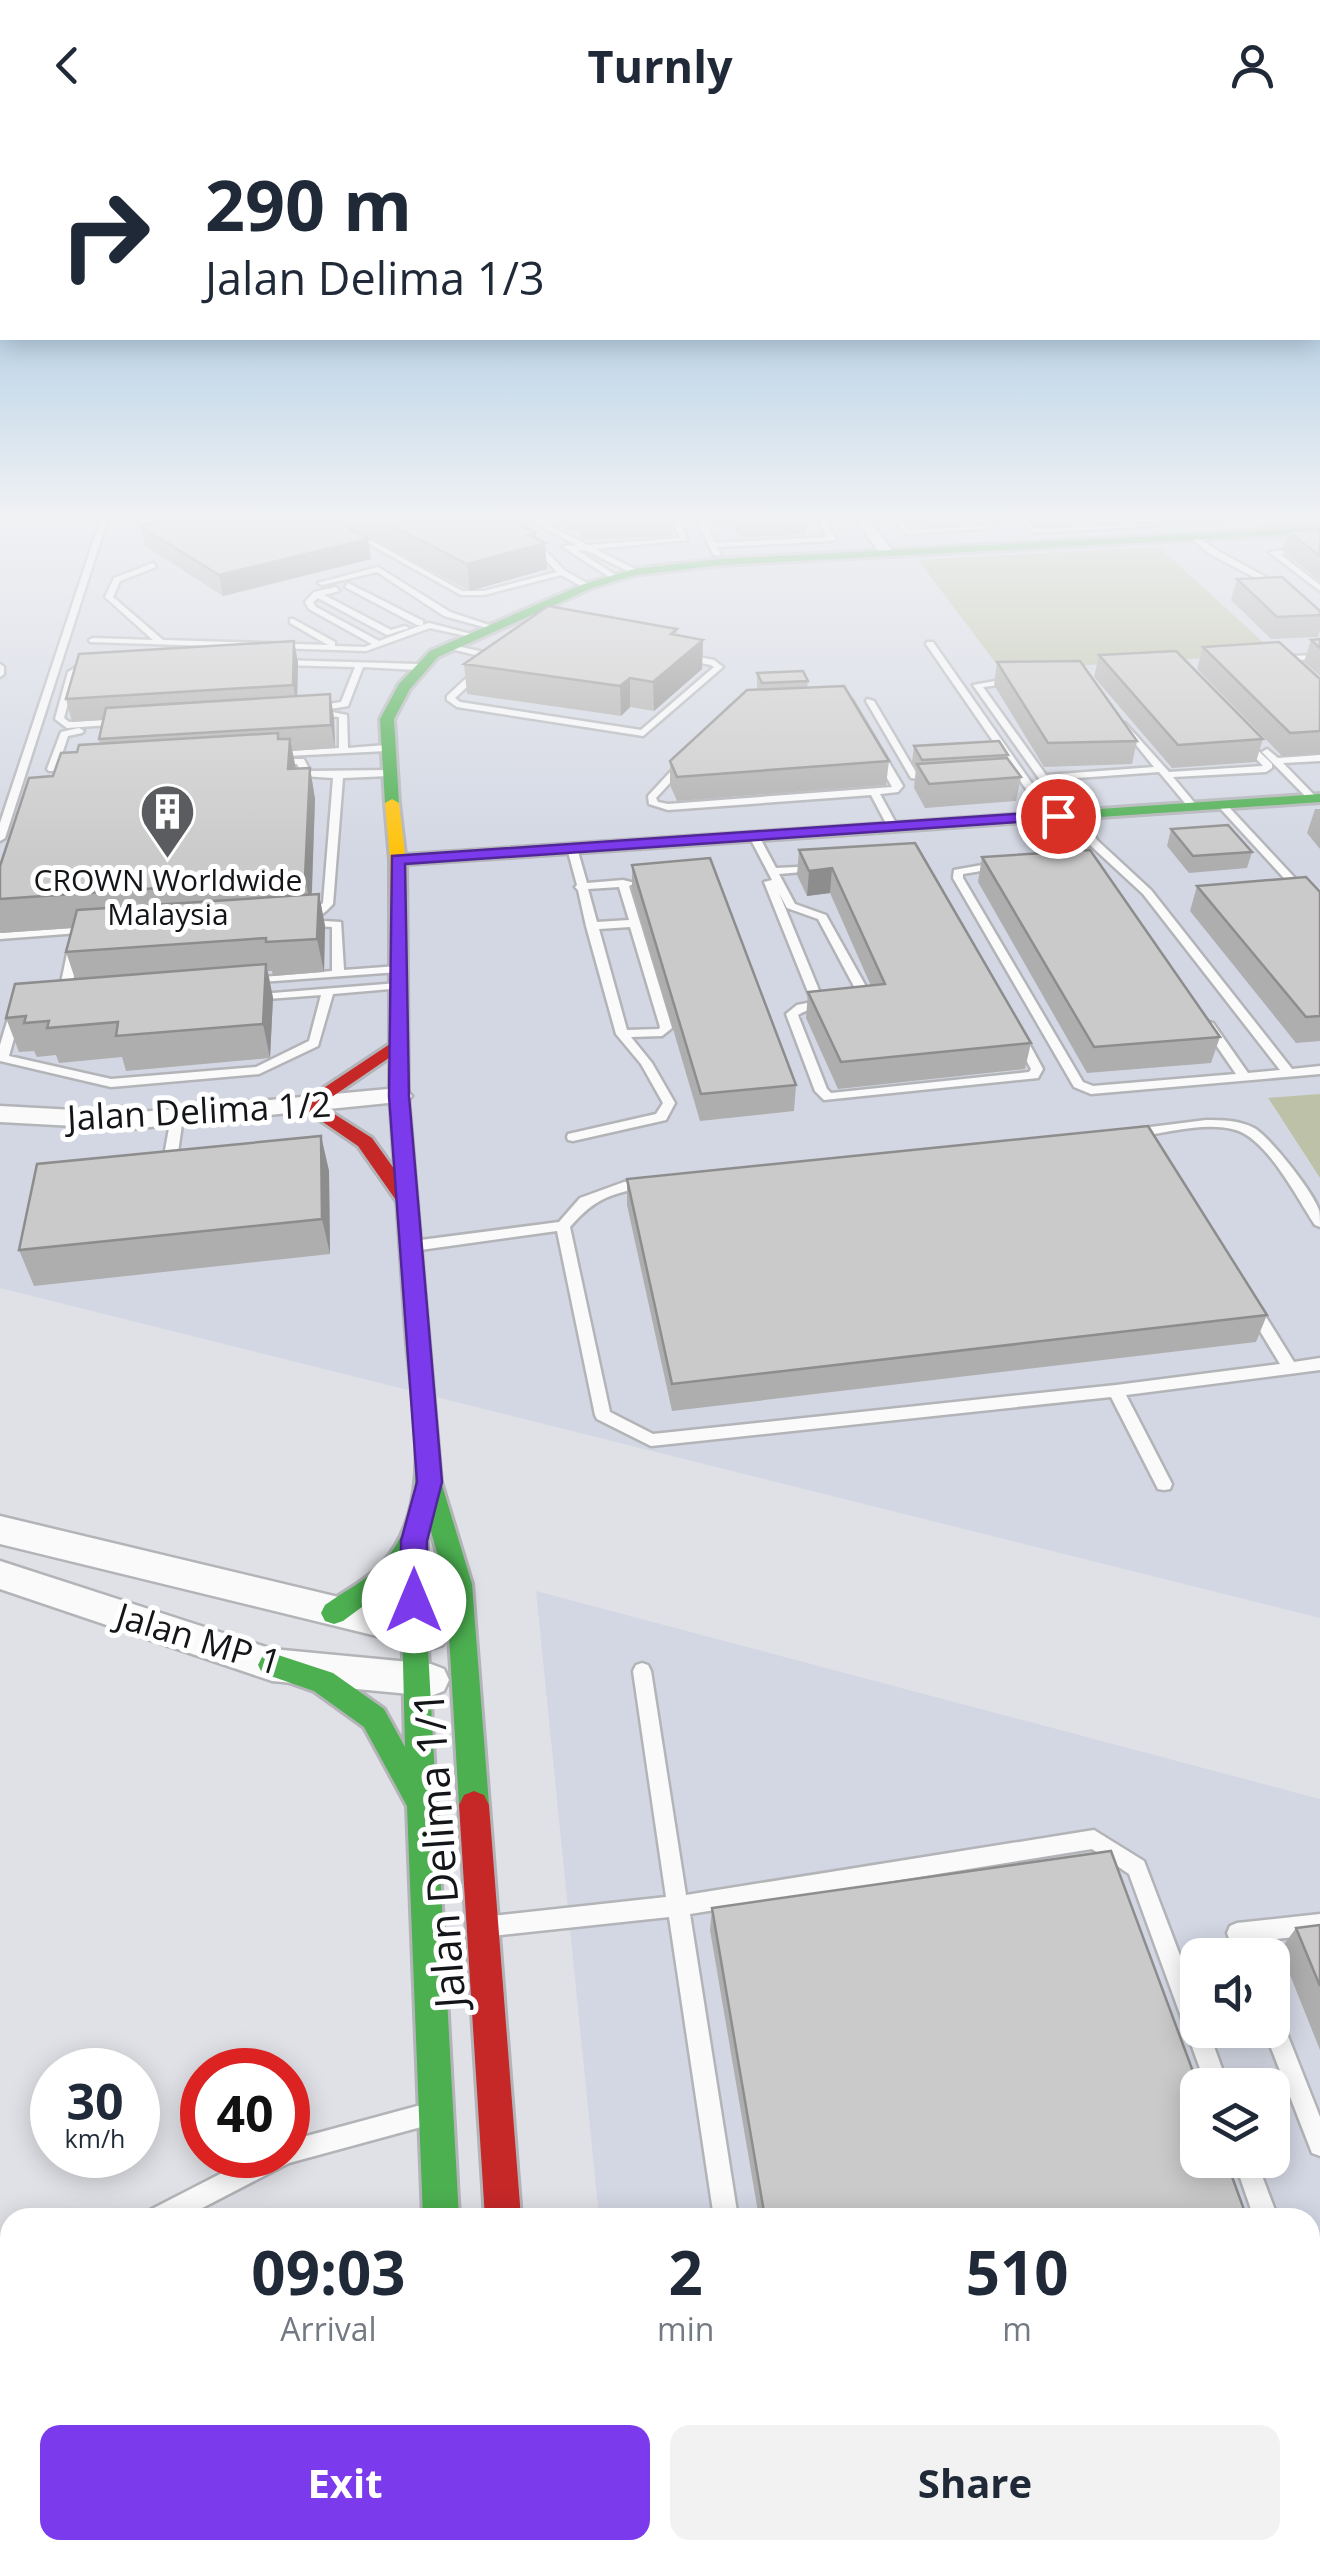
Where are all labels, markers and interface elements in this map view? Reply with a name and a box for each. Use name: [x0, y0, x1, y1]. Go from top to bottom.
text: Turnly: [588, 35, 732, 96]
icon: back: [40, 38, 95, 93]
icon: person: [1225, 38, 1280, 93]
text: 290 m: [205, 156, 412, 252]
icon: right: [40, 170, 170, 300]
text: Jalan Delima 1/3: [205, 247, 545, 308]
pin: [1016, 774, 1101, 859]
building icon: CROWN Worldwide Malaysia: [138, 781, 198, 860]
icon: arrive: [1031, 789, 1086, 844]
place label: CROWN Worldwide Malaysia: [34, 859, 302, 934]
street label: Jalan Delima 1/2: [63, 1080, 332, 1141]
position arrow: [362, 1549, 466, 1653]
street label: Jalan MP 1: [108, 1590, 287, 1685]
street label: Jalan Delima 1/1: [399, 1690, 478, 2014]
map controls: [1180, 1938, 1290, 2178]
button: sound: [1180, 1938, 1290, 2048]
speed limit sign: 40: [180, 2048, 310, 2178]
text: 30: [66, 2067, 124, 2135]
button: layers: [1180, 2068, 1290, 2178]
text: km/h: [65, 2121, 125, 2155]
text: 09:03: [251, 2231, 406, 2313]
text: 2: [669, 2231, 703, 2313]
text: 510: [966, 2231, 1069, 2313]
text: Arrival: [280, 2307, 377, 2350]
text: min: [657, 2307, 714, 2350]
text: m: [1002, 2307, 1032, 2350]
button: Exit: [40, 2425, 650, 2540]
button: Share: [670, 2425, 1280, 2540]

